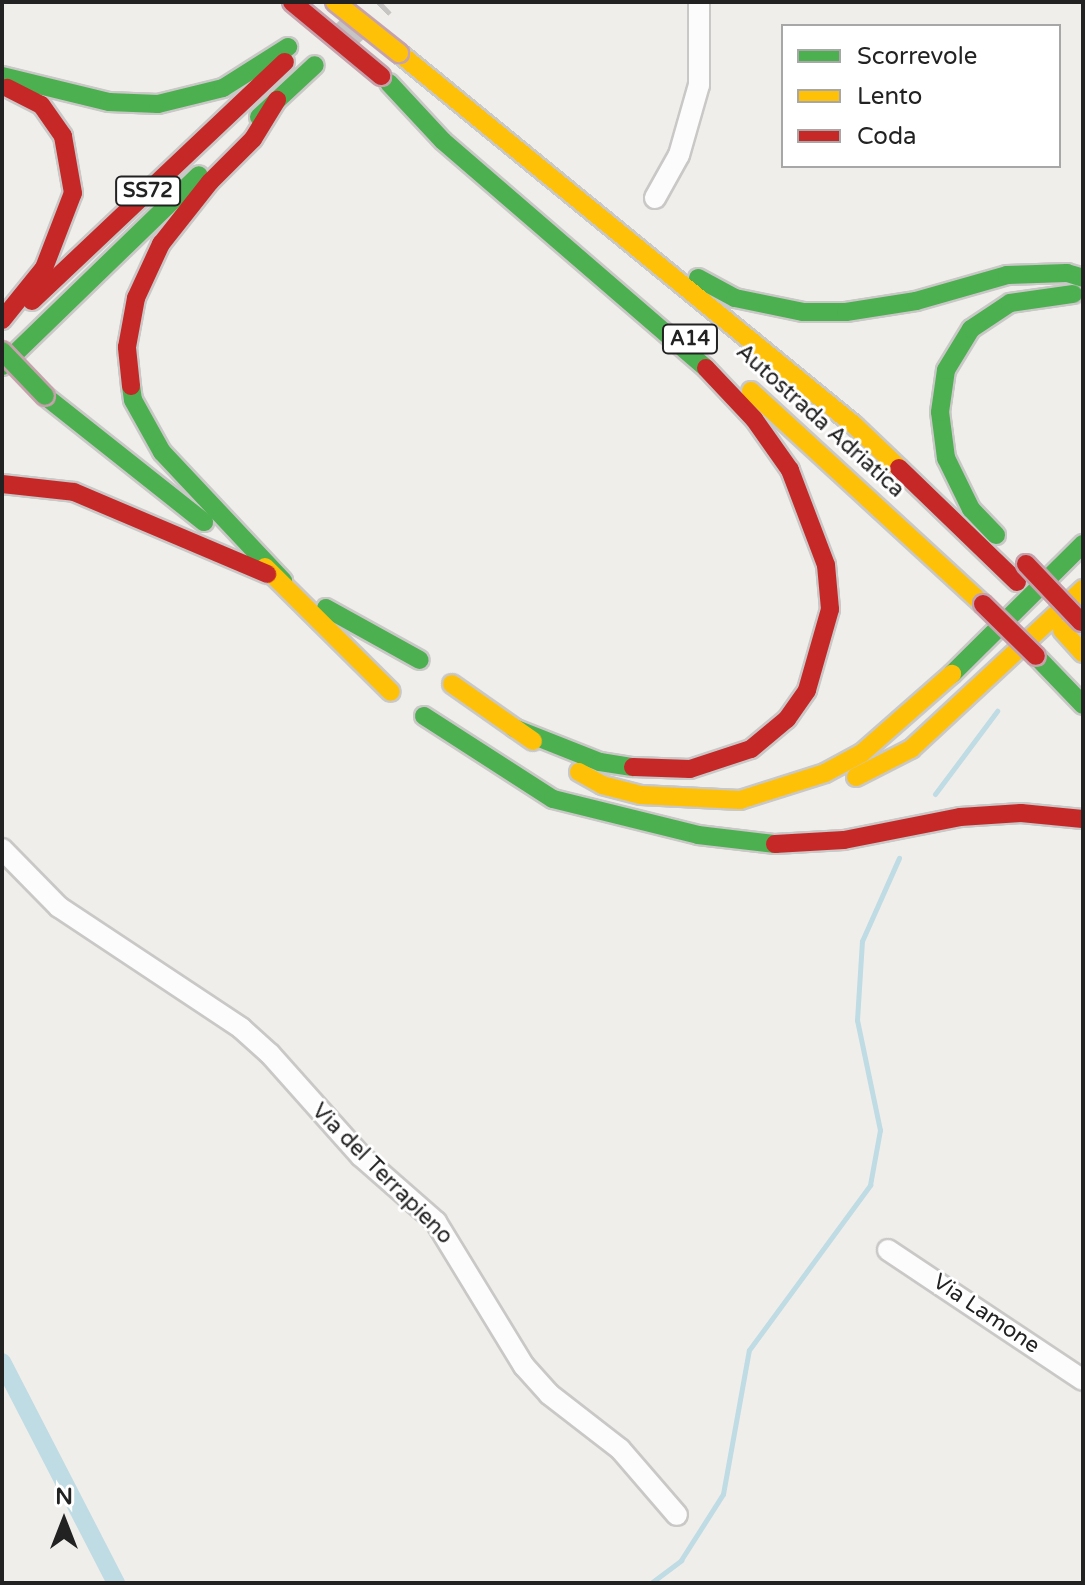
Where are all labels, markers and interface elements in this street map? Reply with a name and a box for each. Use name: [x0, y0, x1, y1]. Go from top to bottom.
legend: [781, 24, 1061, 168]
text: Scorrevole: [857, 42, 977, 71]
text: Lento: [857, 82, 922, 111]
text: Coda: [857, 122, 917, 151]
road number: SS72: [114, 175, 182, 207]
road number: A14: [660, 323, 720, 355]
street label: Autostrada Adriatica: [731, 339, 909, 503]
street label: Via del Terrapieno: [306, 1098, 458, 1250]
street label: Via Lamone: [928, 1269, 1044, 1359]
north arrow: [24, 1481, 104, 1561]
text: N: [55, 1484, 73, 1510]

